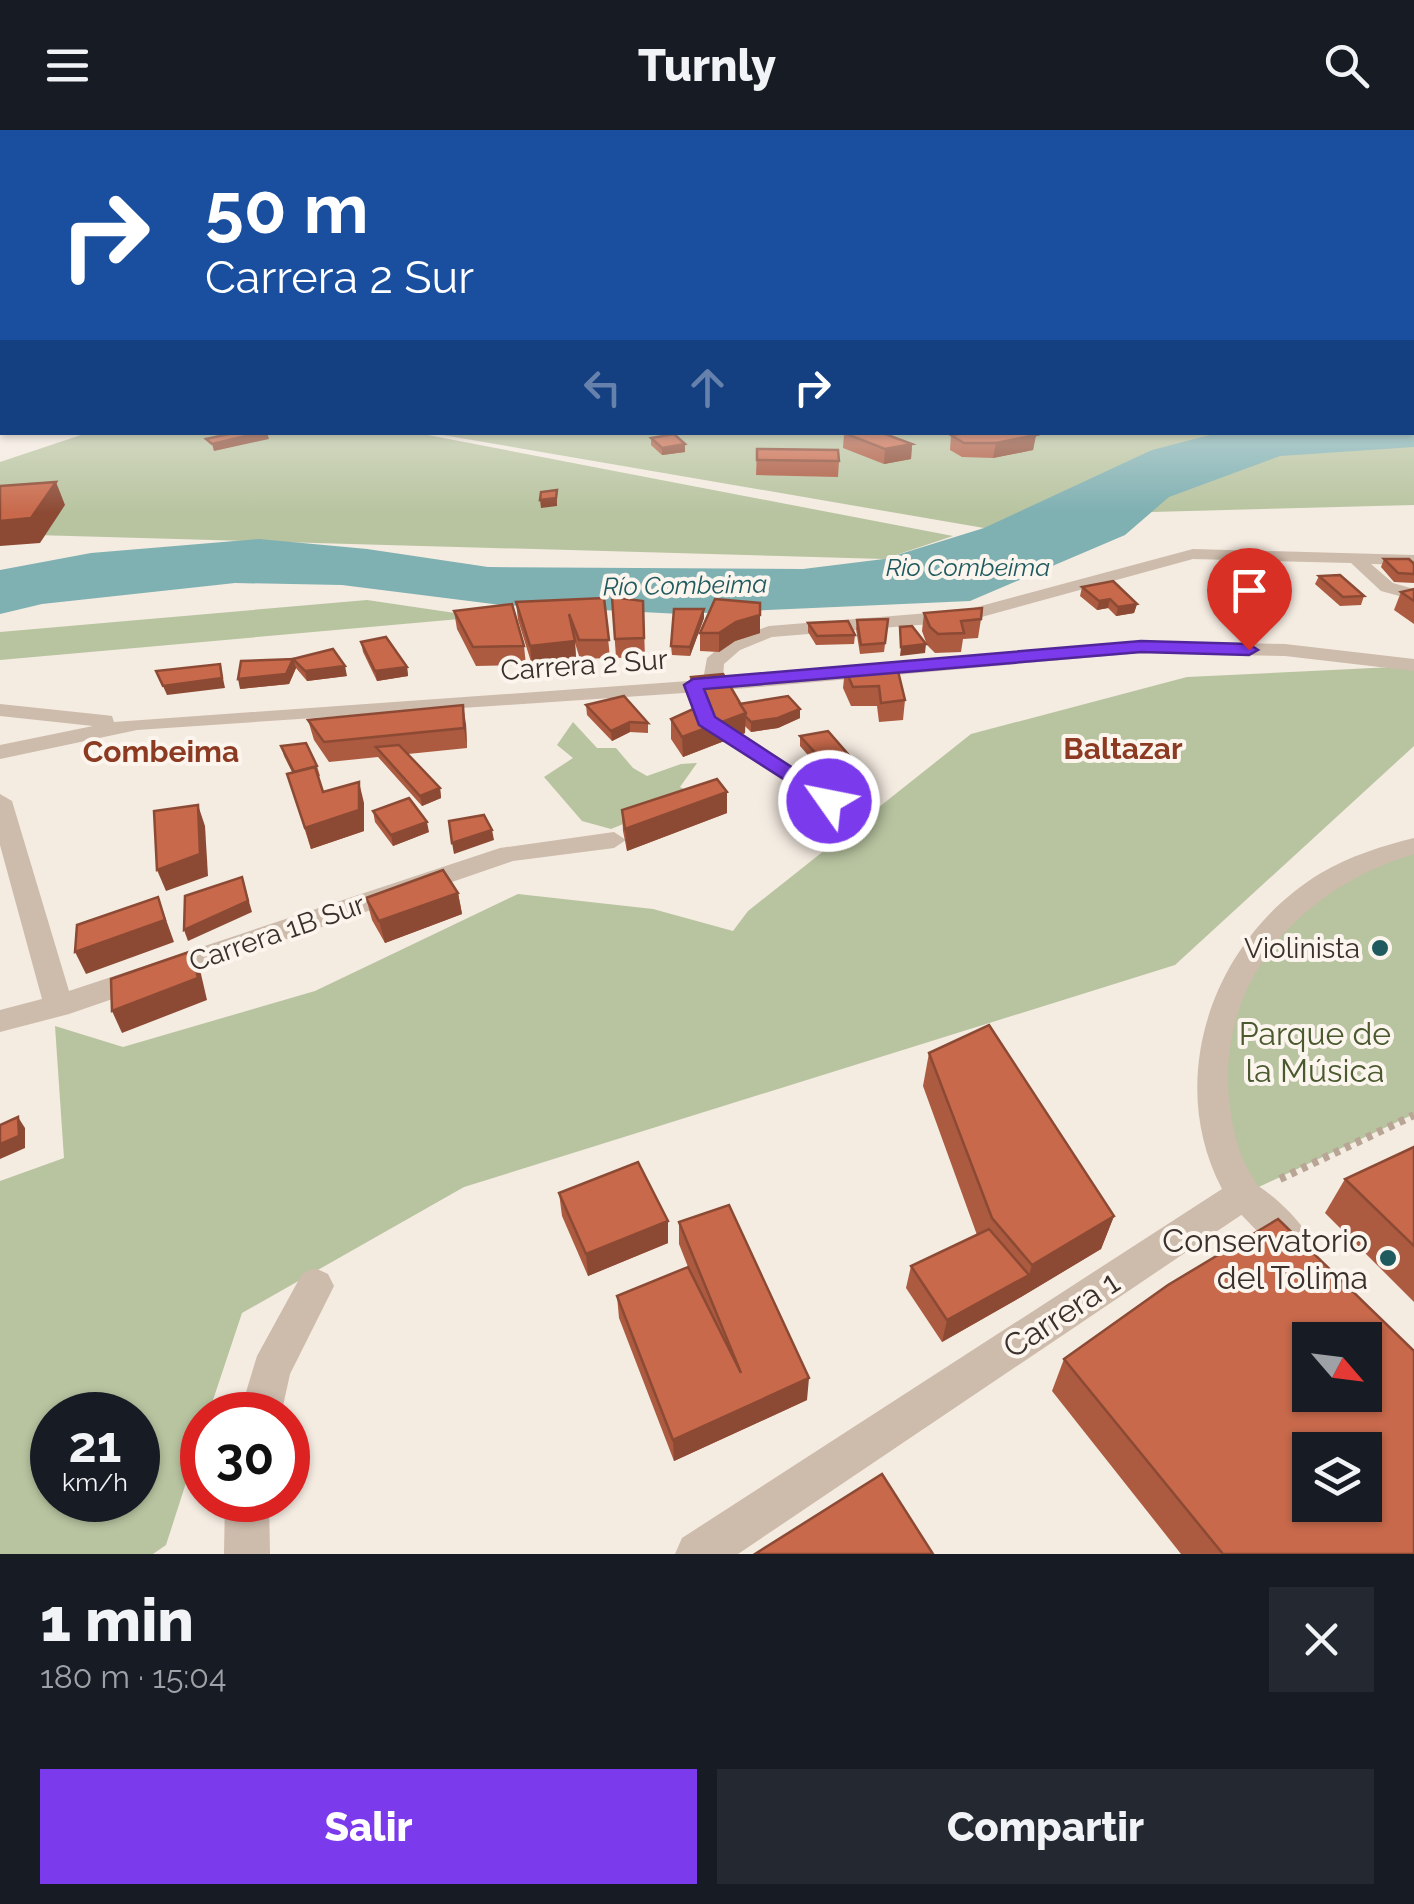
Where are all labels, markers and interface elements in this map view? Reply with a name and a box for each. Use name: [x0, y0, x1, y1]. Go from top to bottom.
icon: menu: [40, 38, 95, 93]
icon: search: [1319, 38, 1374, 93]
text: Turnly: [638, 39, 776, 92]
text: 50 m: [205, 167, 369, 249]
icon: right: [40, 170, 170, 300]
text: Carrera 2 Sur: [205, 251, 474, 304]
icon: left: [575, 360, 630, 415]
icon: ahead: [680, 360, 735, 415]
icon: right: [785, 360, 840, 415]
pin: [1207, 548, 1292, 651]
water label: Rio Combeima: [886, 552, 1050, 582]
icon: arrive: [1222, 563, 1277, 618]
water label: Río Combeima: [602, 569, 768, 601]
street label: Carrera 2 Sur: [499, 643, 669, 687]
district label: Baltazar: [1063, 731, 1183, 766]
district label: Combeima: [83, 734, 239, 769]
position arrow: [777, 749, 881, 853]
street label: Carrera 1B Sur: [185, 887, 369, 978]
place label: Violinista: [1244, 932, 1360, 965]
marker: Violinista: [1369, 937, 1391, 959]
park label: Parque de la Música: [1239, 1015, 1391, 1089]
place label: Conservatorio del Tolima: [1162, 1222, 1368, 1296]
marker: Conservatorio del Tolima: [1377, 1247, 1399, 1269]
street label: Carrera 1: [996, 1263, 1126, 1365]
north arrow: [1292, 1322, 1382, 1412]
map controls: [1292, 1322, 1382, 1522]
speed limit sign: 30: [180, 1392, 310, 1522]
text: 21: [69, 1415, 121, 1474]
button: layers: [1292, 1432, 1382, 1522]
text: km/h: [62, 1467, 128, 1497]
text: 1 min: [40, 1585, 194, 1655]
button: close: [1269, 1587, 1374, 1692]
text: 180 m · 15:04: [40, 1658, 226, 1695]
button: Salir: [40, 1769, 697, 1884]
button: Compartir: [717, 1769, 1374, 1884]

